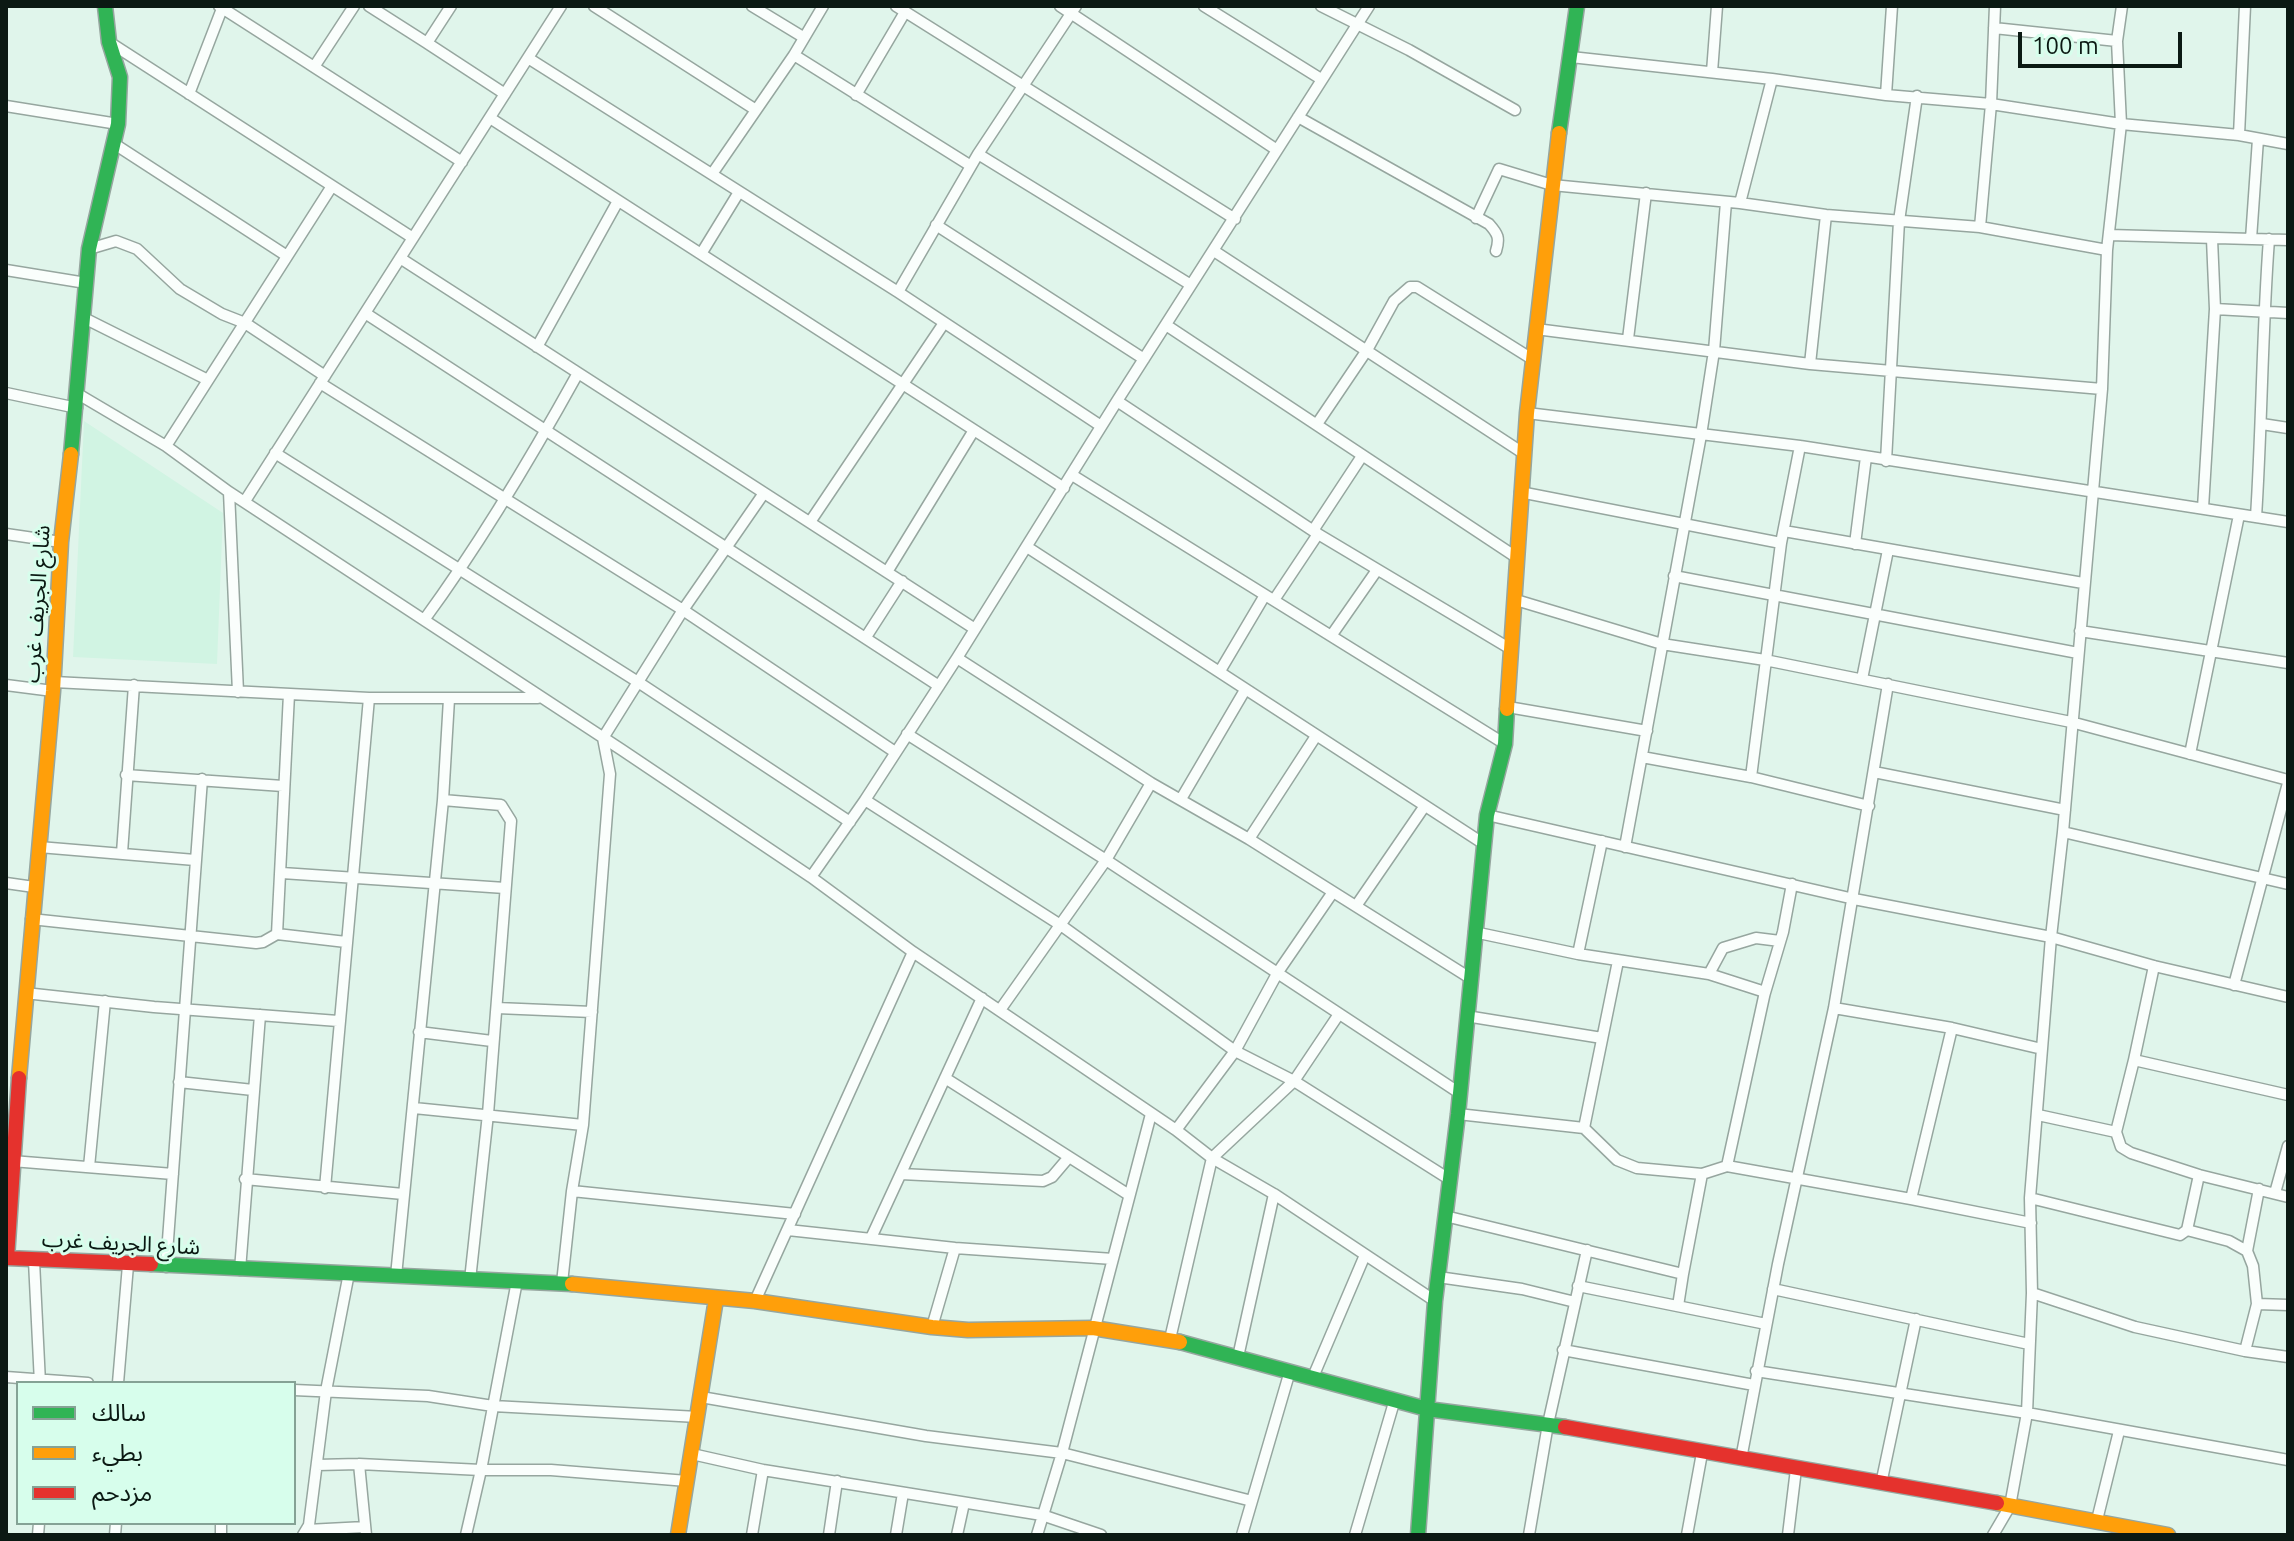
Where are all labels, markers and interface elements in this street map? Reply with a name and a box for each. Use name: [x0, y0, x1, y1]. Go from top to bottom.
scale bar: [2022, 16, 2186, 66]
text: 100 m: [2032, 32, 2099, 59]
street label: شارع الجريف غرب: [18, 524, 56, 684]
street label: شارع الجريف غرب: [41, 1226, 201, 1260]
legend: [16, 1381, 296, 1525]
text: سالك: [92, 1399, 146, 1426]
text: بطيء: [92, 1439, 143, 1466]
text: مزدحم: [92, 1479, 152, 1506]

